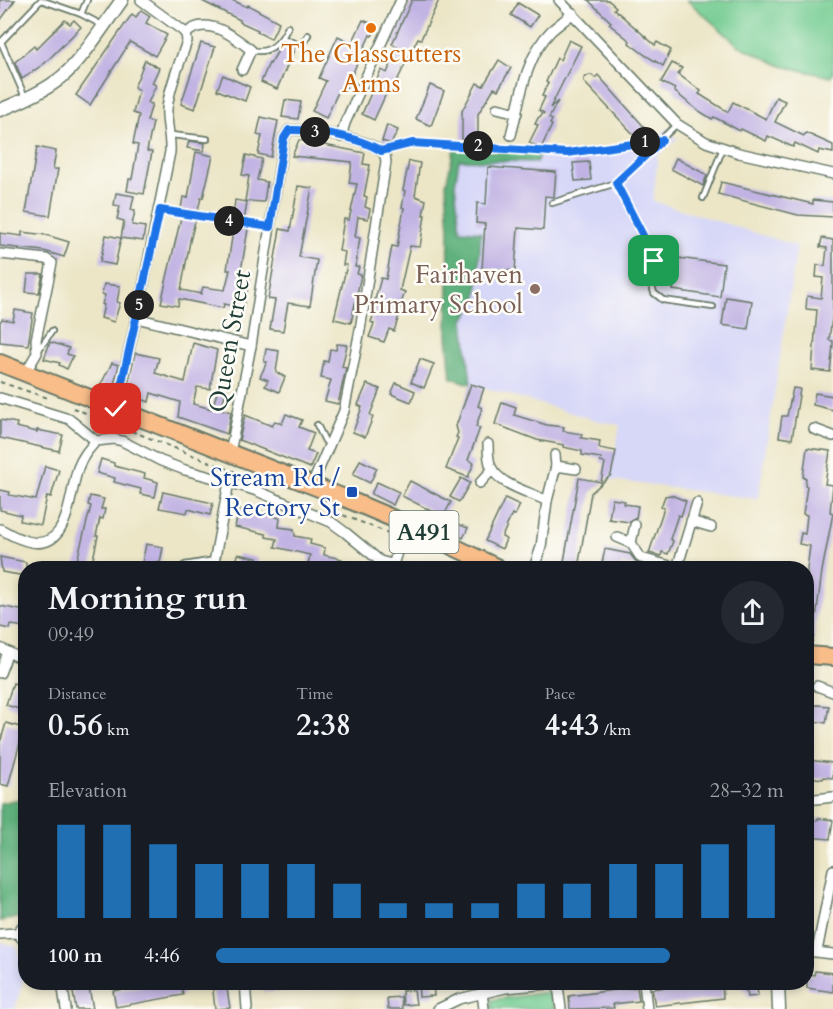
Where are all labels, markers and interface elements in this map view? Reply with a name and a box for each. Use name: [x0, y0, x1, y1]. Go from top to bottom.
marker: The Glasscutters Arms: [364, 21, 378, 35]
place label: The Glasscutters Arms: [281, 36, 461, 101]
pin: 3: [300, 117, 330, 147]
text: 3: [311, 121, 319, 143]
pin: 1: [630, 127, 660, 157]
pin: 2: [463, 131, 493, 161]
text: 1: [641, 131, 649, 153]
text: 2: [474, 135, 482, 157]
pin: 4: [214, 206, 244, 236]
text: 4: [225, 210, 233, 232]
pin: [628, 235, 679, 286]
icon: arrive: [637, 244, 670, 277]
place label: Fairhaven Primary School: [354, 257, 523, 322]
street label: Queen Street: [200, 267, 259, 415]
marker: Fairhaven Primary School: [528, 282, 542, 296]
pin: 5: [124, 290, 154, 320]
text: 5: [135, 294, 143, 316]
pin: [90, 383, 141, 434]
icon: check: [99, 392, 132, 425]
place label: Stream Rd / Rectory St: [210, 460, 341, 525]
marker: Stream Rd / Rectory St: [345, 485, 359, 499]
road number: A491: [390, 511, 458, 553]
text: Morning run: [48, 576, 248, 621]
button: share: [721, 581, 784, 644]
text: 09:49: [48, 621, 94, 648]
text: Distance: [48, 683, 106, 705]
text: Time: [296, 683, 333, 705]
text: Pace: [545, 683, 576, 705]
text: 0.56: [48, 705, 103, 746]
text: 2:38: [296, 705, 351, 746]
text: 4:43: [545, 705, 599, 746]
text: km: [103, 719, 129, 741]
text: /km: [599, 719, 631, 741]
text: Elevation: [48, 777, 127, 804]
text: 28–32 m: [710, 777, 784, 804]
text: 100 m: [48, 942, 103, 969]
text: 4:46: [144, 942, 180, 969]

